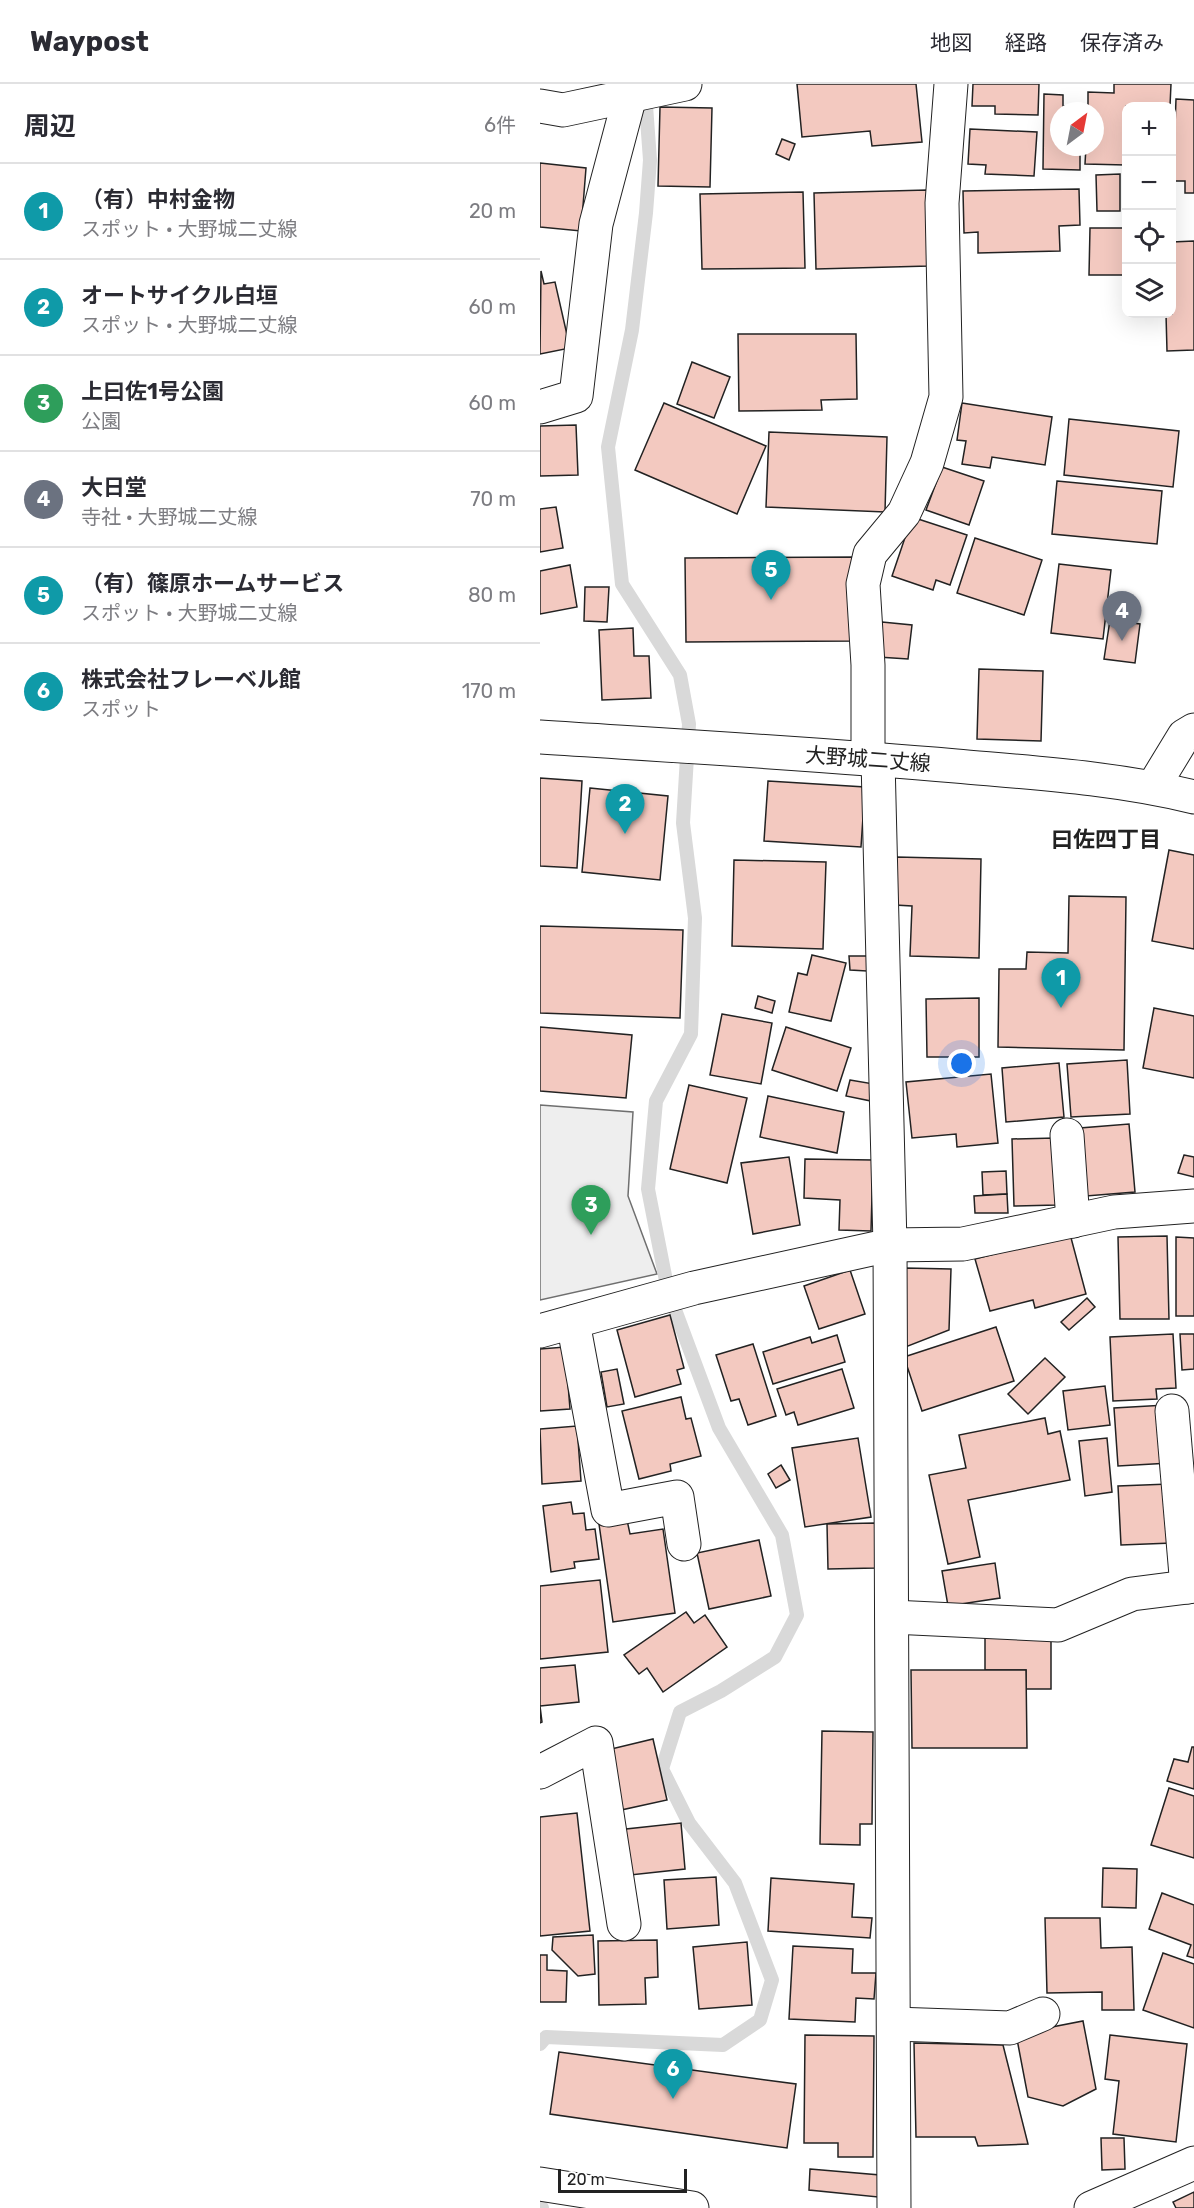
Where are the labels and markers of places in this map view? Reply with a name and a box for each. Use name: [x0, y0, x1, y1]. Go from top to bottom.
pin: 5: [752, 550, 790, 600]
pin: 4: [1102, 592, 1142, 641]
pin: 2: [606, 784, 644, 834]
pin: 1: [1042, 958, 1080, 1008]
pin: 3: [572, 1186, 610, 1235]
pin: 6: [654, 2050, 692, 2099]

